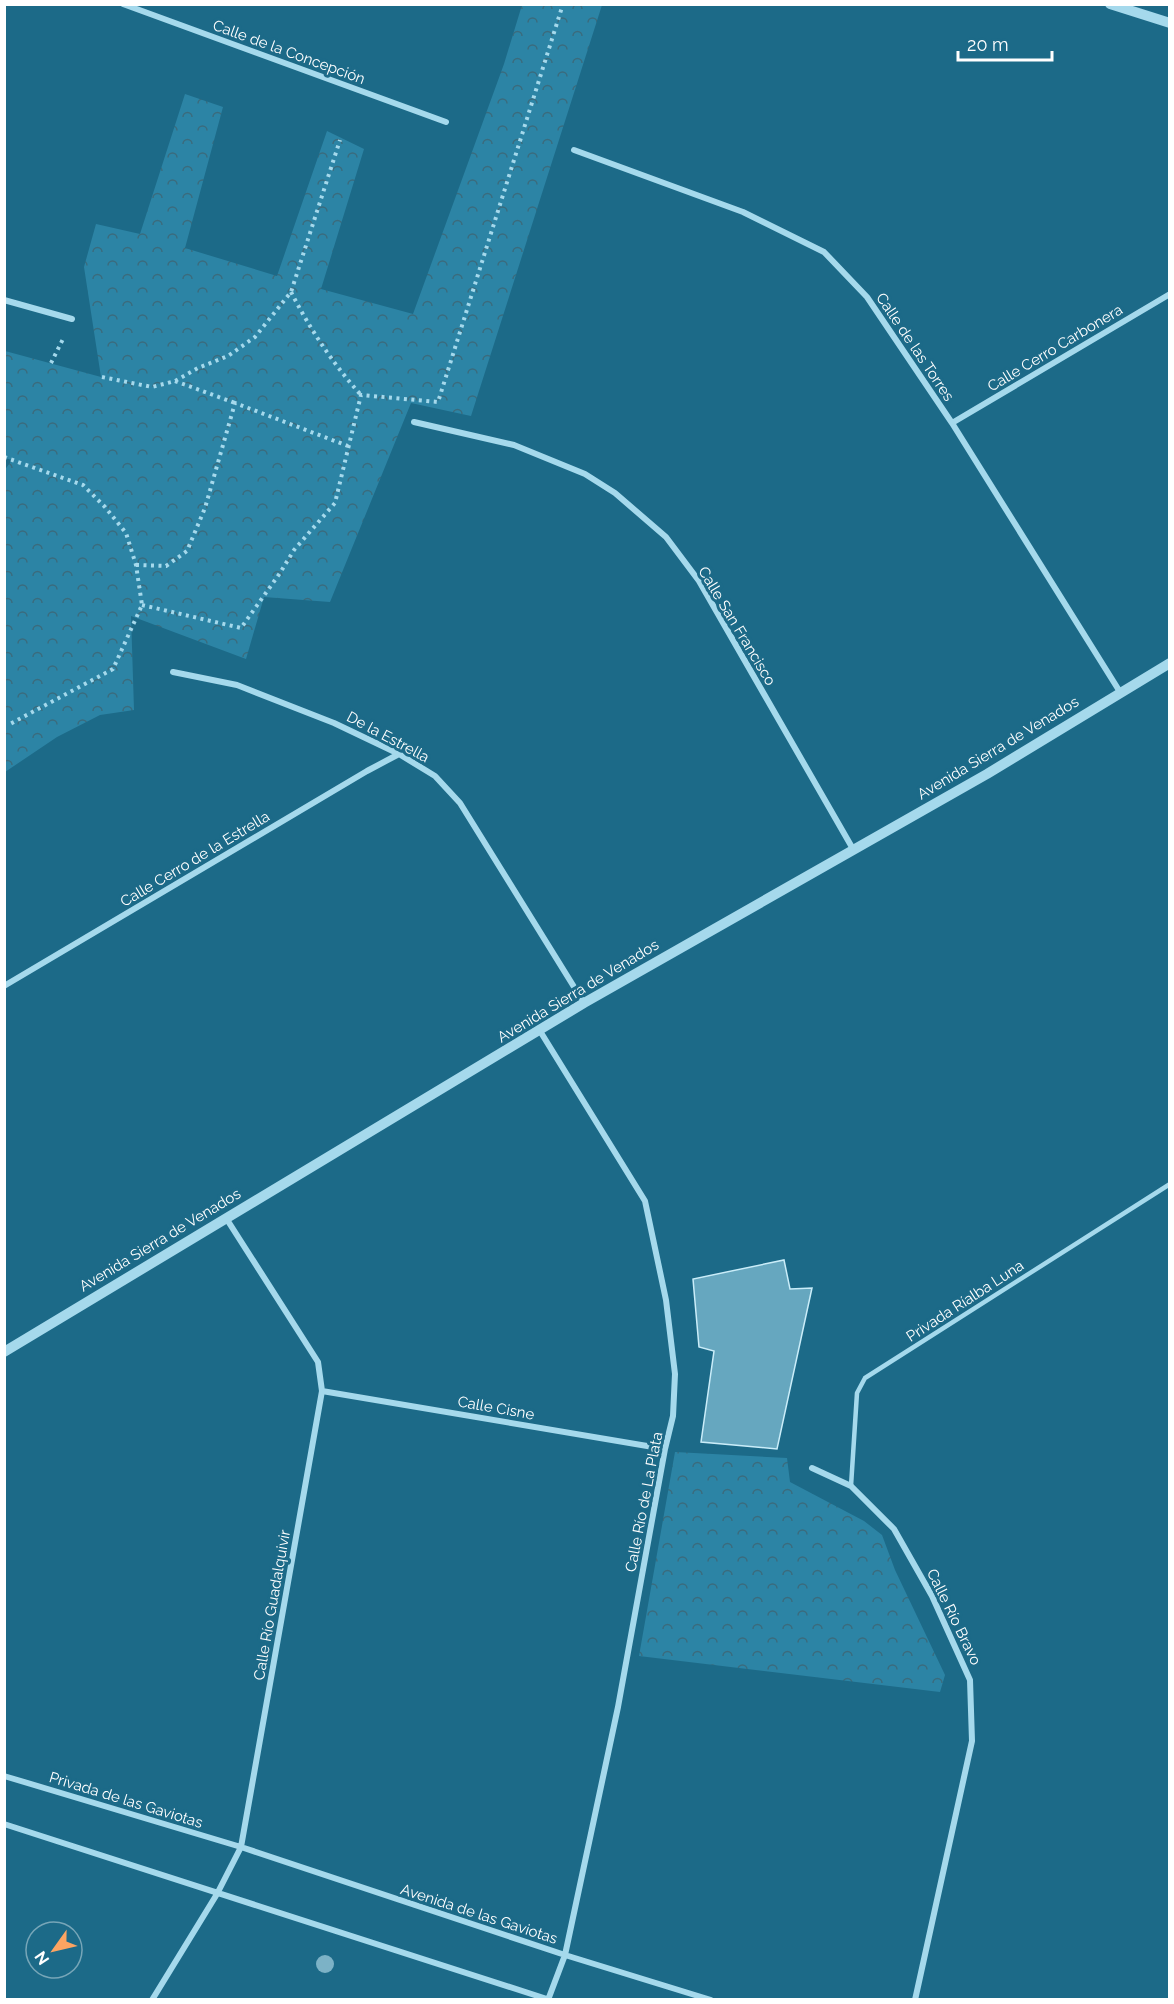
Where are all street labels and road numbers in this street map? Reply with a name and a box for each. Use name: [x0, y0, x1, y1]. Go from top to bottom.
street label: Calle de la Concepción: [210, 16, 368, 88]
street label: Calle de las Torres: [872, 289, 958, 405]
street label: Calle Cerro Carbonera: [984, 301, 1126, 395]
street label: Calle San Francisco: [694, 563, 780, 689]
street label: Avenida Sierra de Venados: [914, 693, 1082, 803]
street label: De la Estrella: [344, 708, 432, 766]
street label: Calle Cerro de la Estrella: [117, 807, 273, 911]
street label: Avenida Sierra de Venados: [494, 936, 662, 1046]
street label: Avenida Sierra de Venados: [76, 1185, 244, 1295]
street label: Privada Ríalba Luna: [903, 1256, 1027, 1346]
street label: Calle Cisne: [456, 1392, 536, 1424]
street label: Calle Río de La Plata: [622, 1430, 666, 1574]
street label: Calle Río Guadalquivir: [250, 1528, 294, 1682]
street label: Calle Río Bravo: [923, 1566, 985, 1668]
street label: Privada de las Gaviotas: [47, 1768, 205, 1832]
street label: Avenida de las Gaviotas: [398, 1880, 560, 1948]

